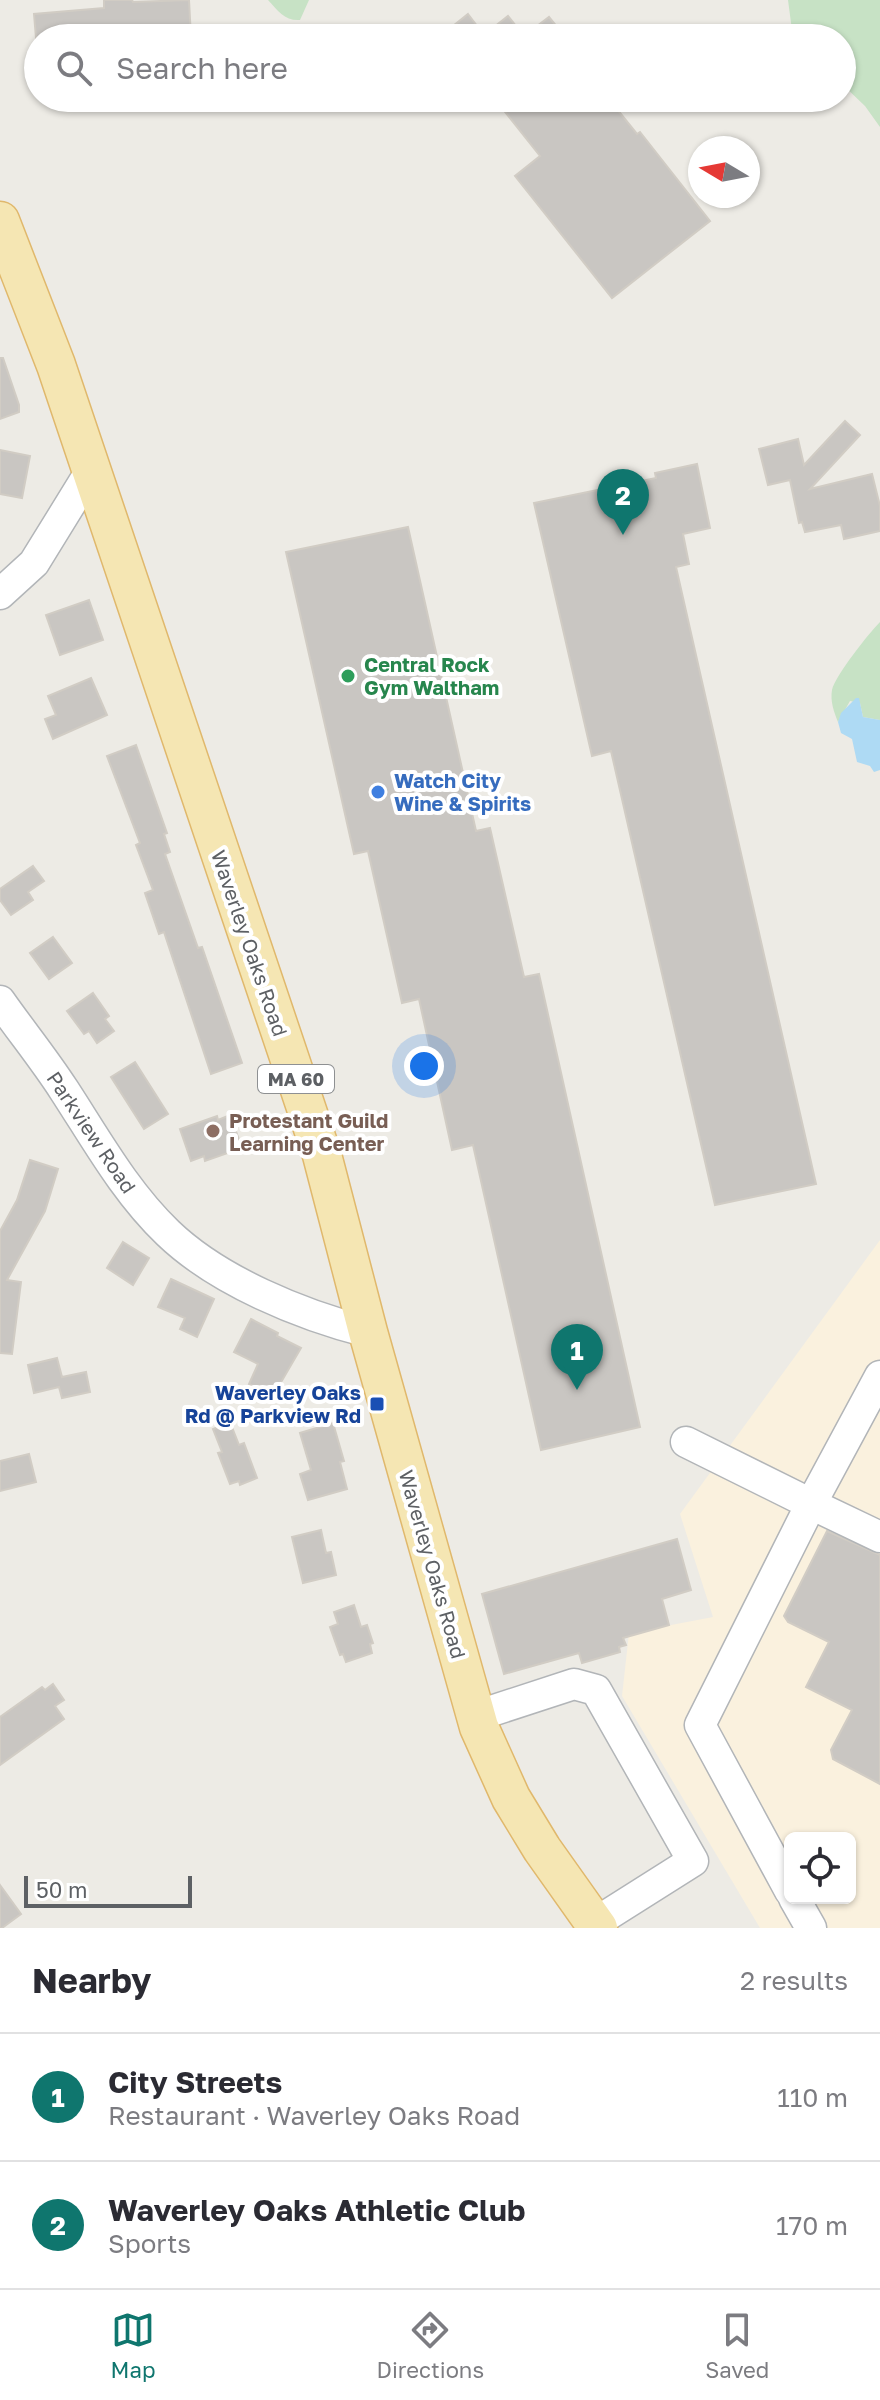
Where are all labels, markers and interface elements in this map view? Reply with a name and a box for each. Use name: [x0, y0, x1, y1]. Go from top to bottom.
search box: [24, 24, 856, 112]
icon: search: [52, 46, 96, 90]
text: Search here: [116, 50, 288, 86]
north arrow: [688, 136, 760, 208]
pin: 2: [597, 469, 649, 535]
place label: Central Rock Gym Waltham: [364, 652, 499, 699]
marker: Central Rock Gym Waltham: [339, 667, 357, 685]
place label: Watch City Wine & Spirits: [394, 768, 531, 815]
marker: Watch City Wine & Spirits: [369, 783, 387, 801]
street label: Waverley Oaks Road: [207, 847, 293, 1039]
your location: [404, 1046, 444, 1086]
road number: MA 60: [258, 1065, 334, 1093]
street label: Parkview Road: [42, 1067, 142, 1197]
place label: Protestant Guild Learning Center: [229, 1108, 388, 1155]
marker: Protestant Guild Learning Center: [204, 1122, 222, 1140]
pin: 1: [551, 1324, 603, 1390]
place label: Waverley Oaks Rd @ Parkview Rd: [185, 1380, 361, 1427]
marker: Waverley Oaks Rd @ Parkview Rd: [368, 1395, 386, 1413]
street label: Waverley Oaks Road: [395, 1467, 471, 1661]
map controls: [784, 1832, 856, 1904]
button: locate: [784, 1832, 856, 1904]
scale bar: [24, 1872, 192, 1908]
text: 50 m: [36, 1876, 87, 1903]
text: Nearby: [32, 1960, 152, 2000]
text: 2 results: [740, 1965, 848, 1996]
text: City Streets: [108, 2064, 282, 2100]
text: 1: [51, 2082, 65, 2113]
text: 110 m: [777, 2082, 848, 2113]
text: Restaurant · Waverley Oaks Road: [108, 2100, 520, 2131]
text: Waverley Oaks Athletic Club: [108, 2192, 525, 2228]
text: 2: [50, 2210, 66, 2241]
text: 170 m: [776, 2210, 848, 2241]
text: Sports: [108, 2228, 191, 2259]
tab: Map: [111, 2308, 155, 2383]
tab: Directions: [377, 2308, 484, 2383]
tab: Saved: [705, 2308, 769, 2383]

